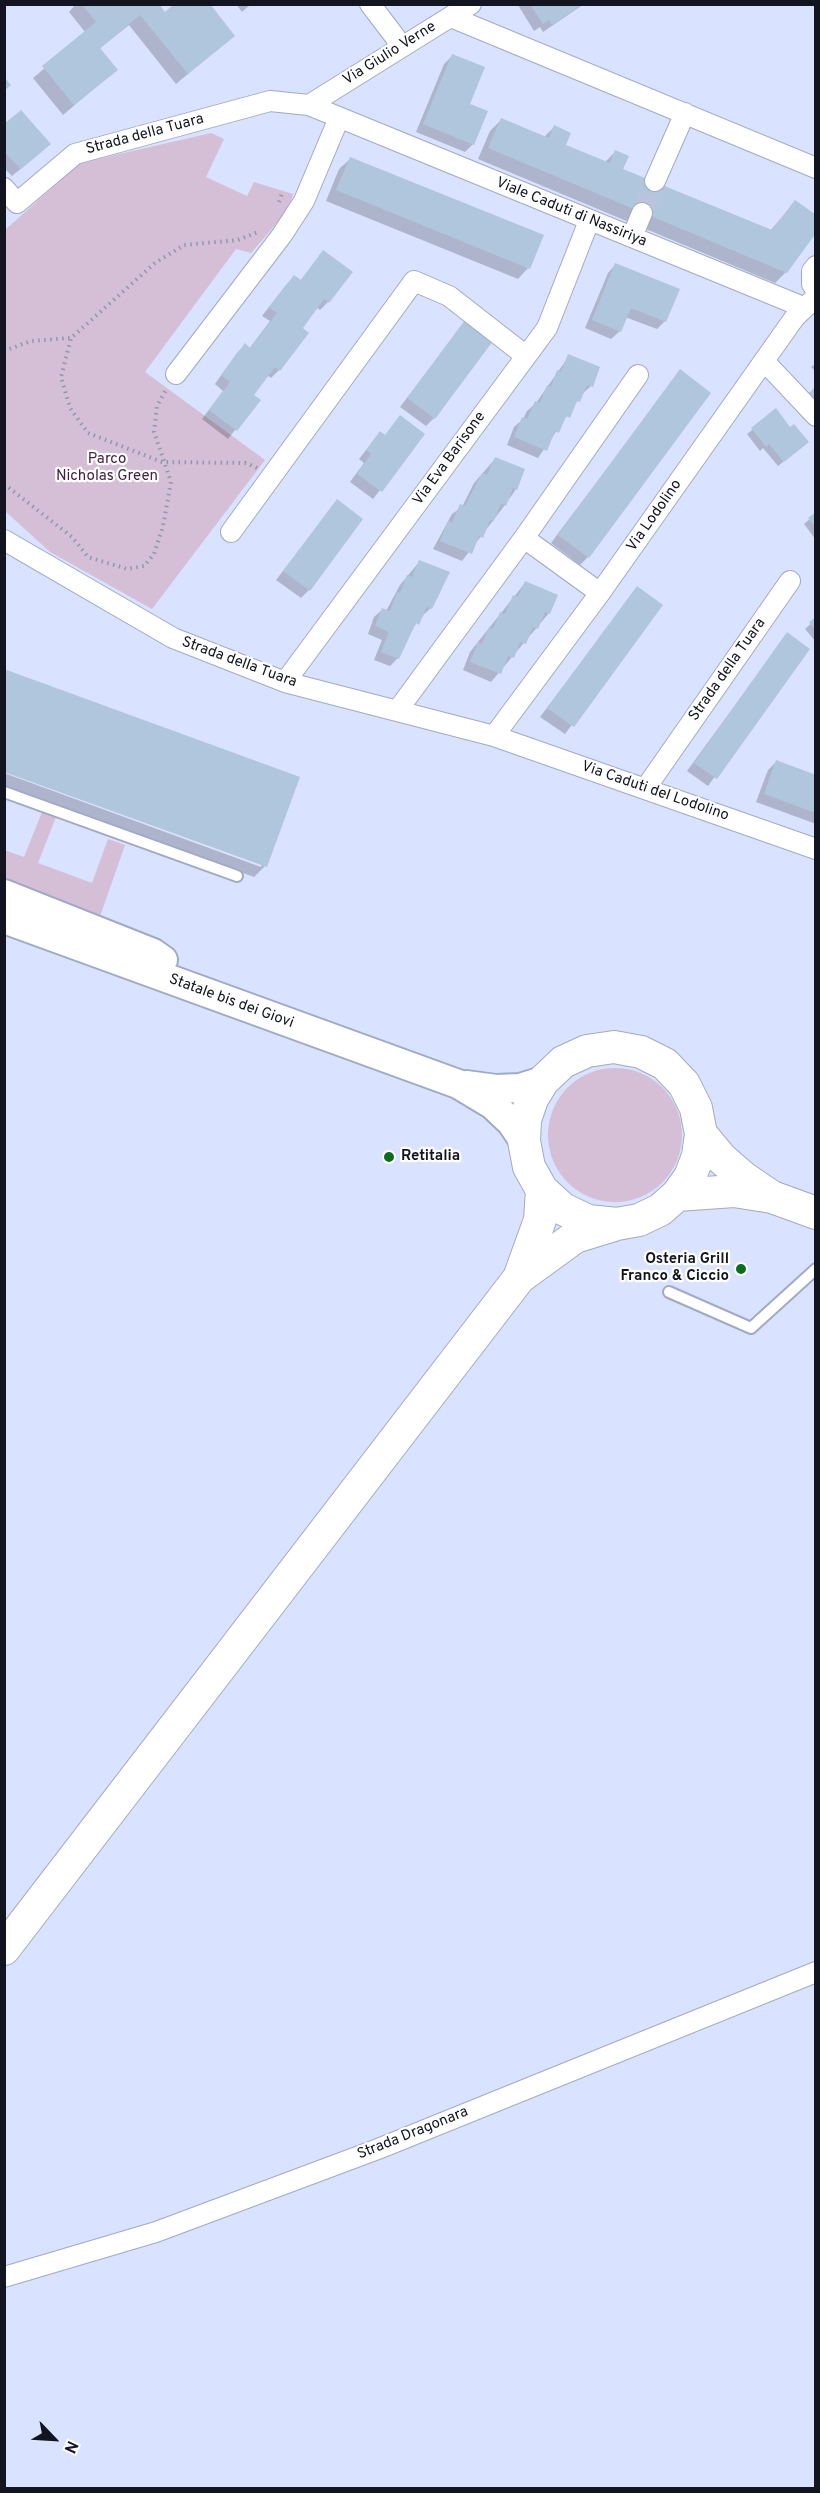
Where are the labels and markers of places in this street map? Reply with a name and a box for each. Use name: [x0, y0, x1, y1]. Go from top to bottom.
place label: Retitalia: [401, 1148, 460, 1166]
marker: Retitalia: [382, 1150, 396, 1164]
place label: Osteria Grill Franco & Ciccio: [621, 1251, 729, 1286]
marker: Osteria Grill Franco & Ciccio: [734, 1262, 748, 1276]

